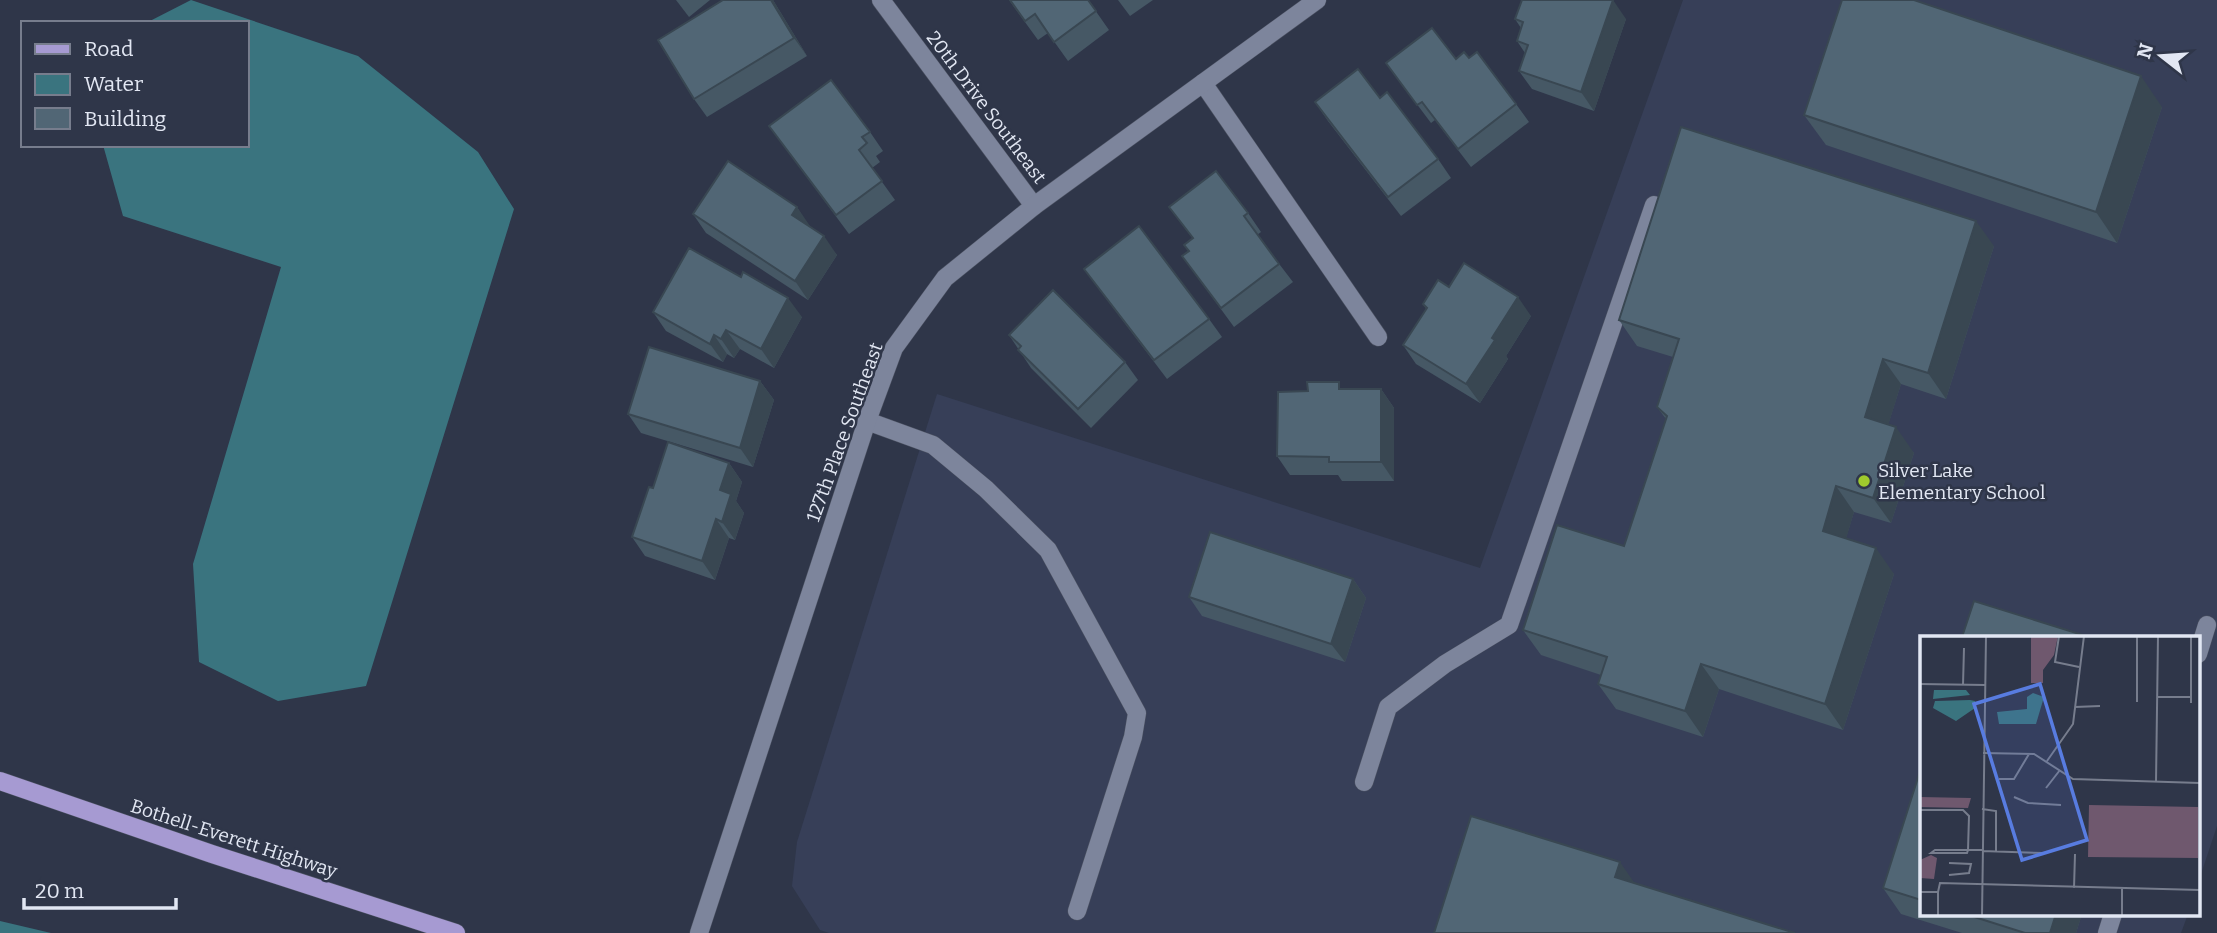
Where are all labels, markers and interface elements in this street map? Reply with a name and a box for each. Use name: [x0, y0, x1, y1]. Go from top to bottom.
legend: [21, 21, 248, 147]
north arrow: [2126, 21, 2196, 91]
street label: 20th Drive Southeast: [922, 27, 1051, 188]
text: Road: [84, 36, 133, 62]
text: N: [2132, 40, 2158, 62]
text: Water: [84, 71, 143, 97]
text: Building: [84, 106, 167, 132]
street label: 127th Place Southeast: [801, 339, 888, 525]
place label: Silver Lake Elementary School: [1878, 459, 2045, 504]
marker: Silver Lake Elementary School: [1856, 473, 1872, 489]
inset map: [1920, 636, 2200, 916]
street label: Bothell-Everett Highway: [128, 794, 341, 883]
scale bar: [24, 866, 177, 910]
text: 20 m: [35, 878, 84, 904]

